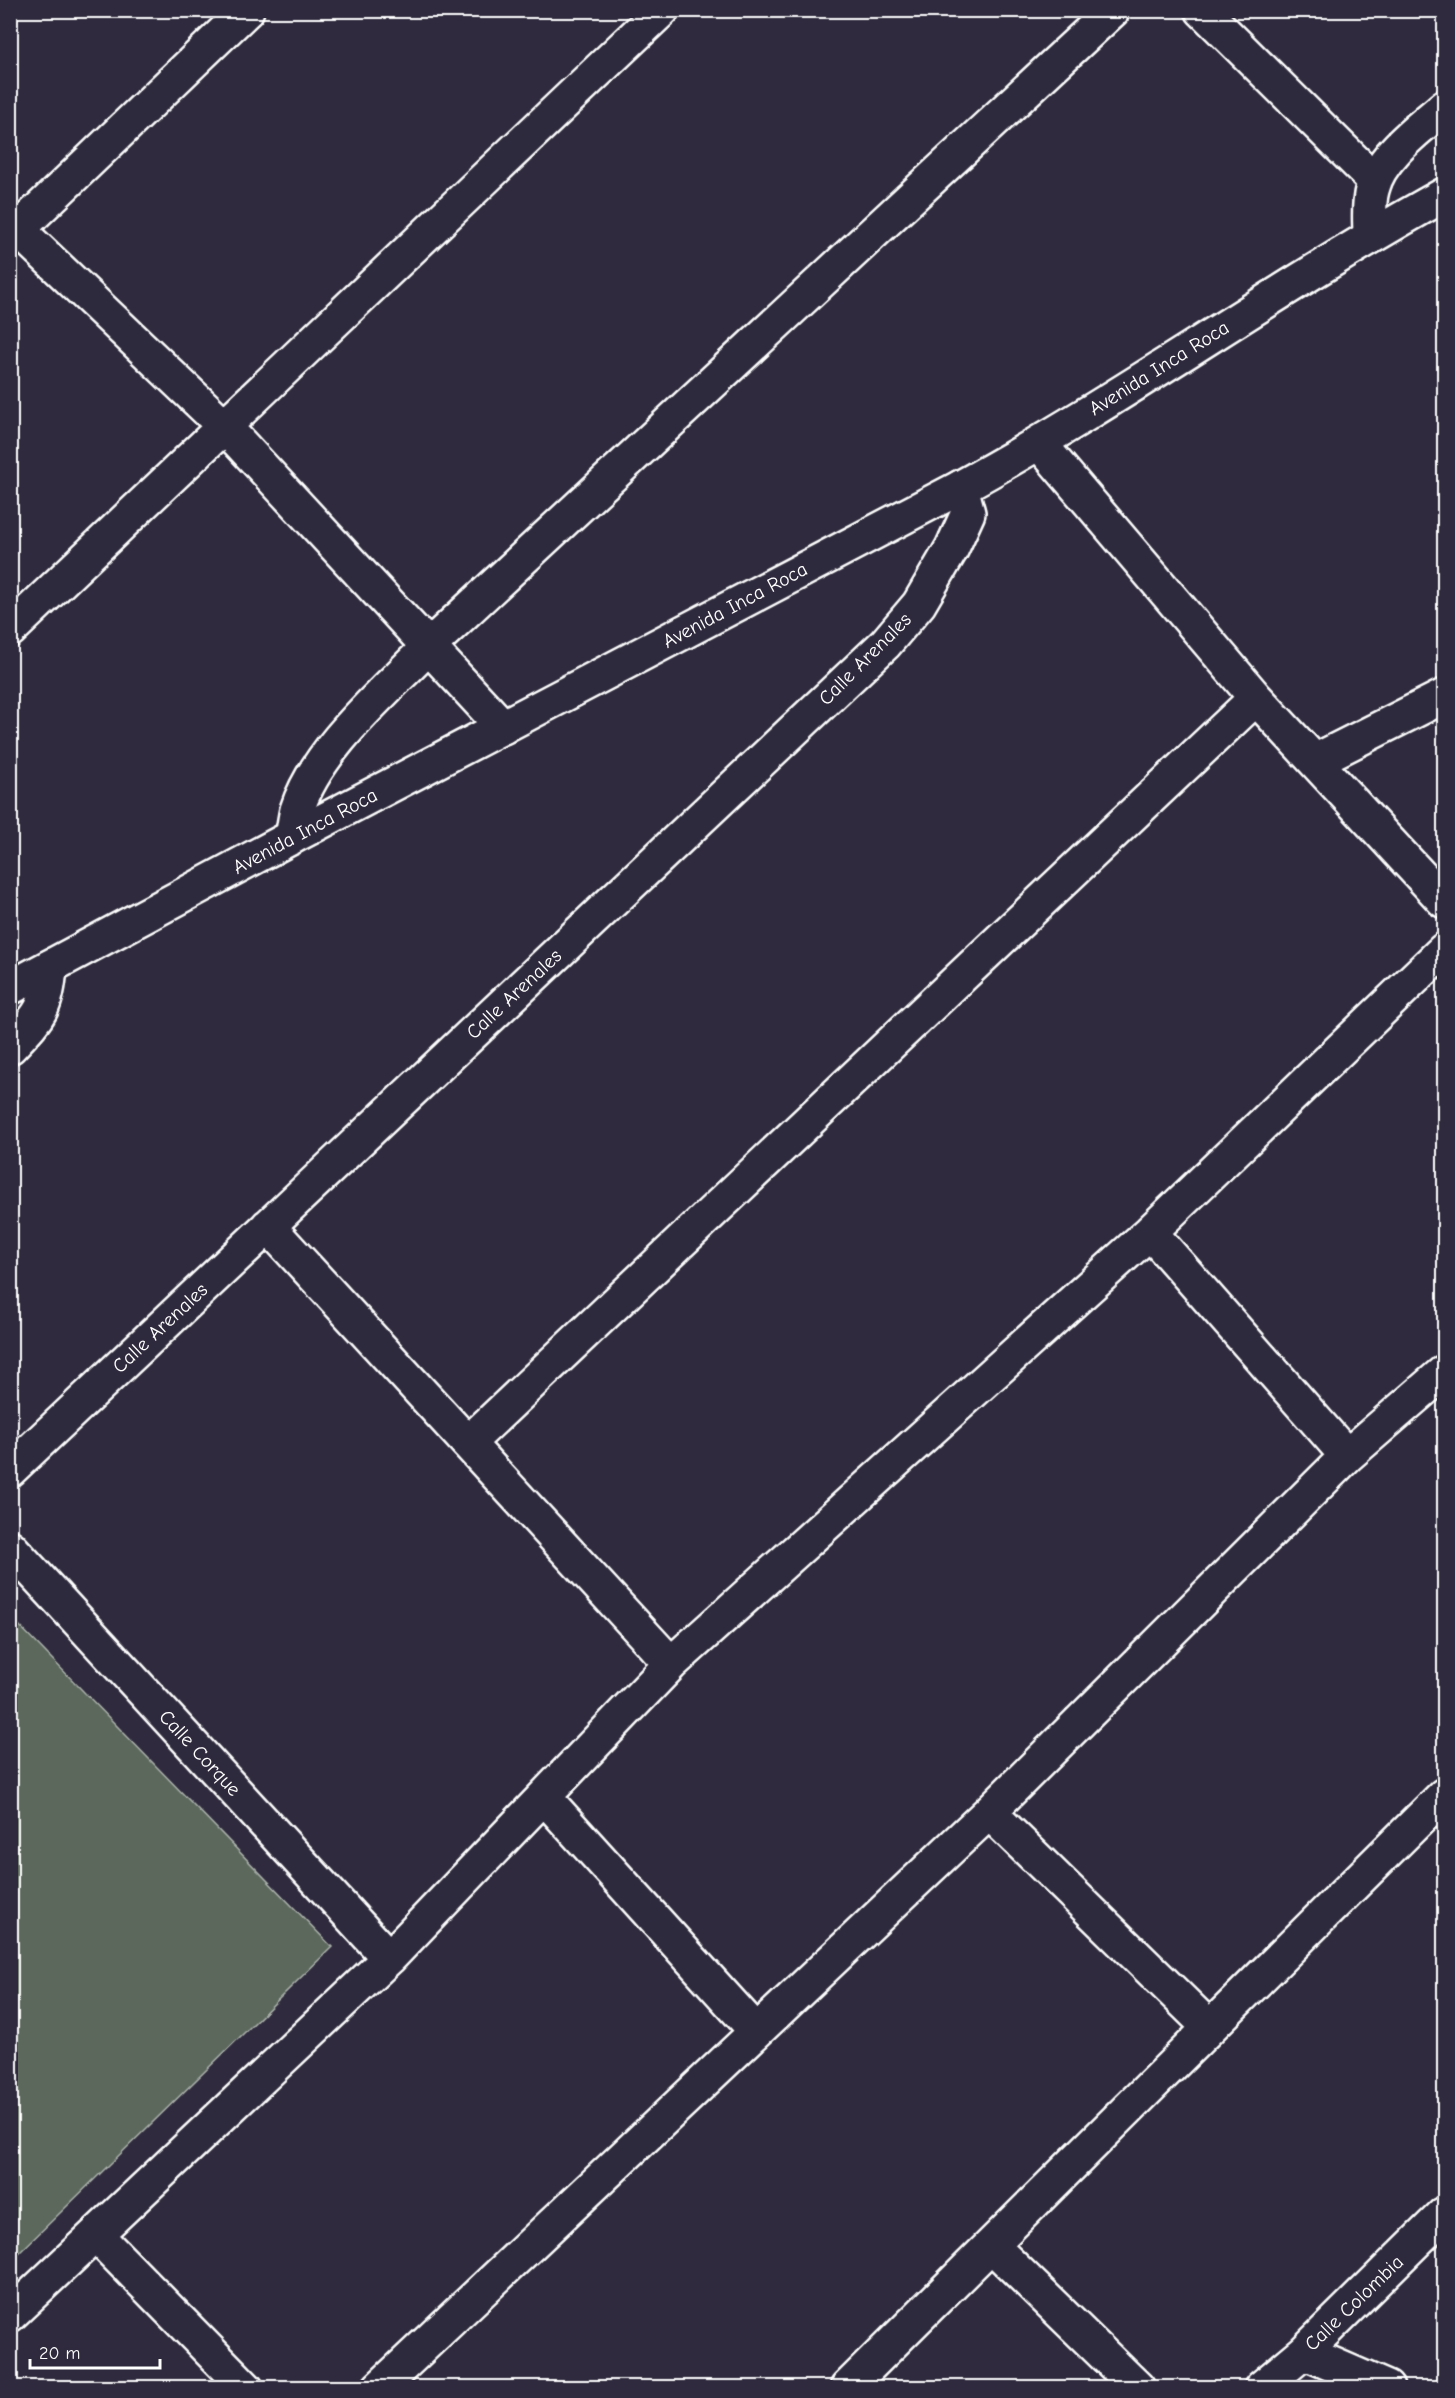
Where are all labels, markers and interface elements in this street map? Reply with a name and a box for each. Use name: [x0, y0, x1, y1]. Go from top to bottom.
street label: Avenida Inca Roca: [1085, 316, 1233, 420]
street label: Avenida Inca Roca: [659, 557, 811, 653]
street label: Calle Arenales: [814, 608, 916, 710]
street label: Avenida Inca Roca: [229, 783, 381, 879]
street label: Calle Arenales: [462, 944, 566, 1044]
street label: Calle Arenales: [108, 1278, 212, 1378]
street label: Calle Corque: [154, 1705, 246, 1801]
street label: Calle Colombia: [1300, 2250, 1408, 2356]
scale bar: [30, 2332, 160, 2370]
text: 20 m: [39, 2343, 80, 2364]

